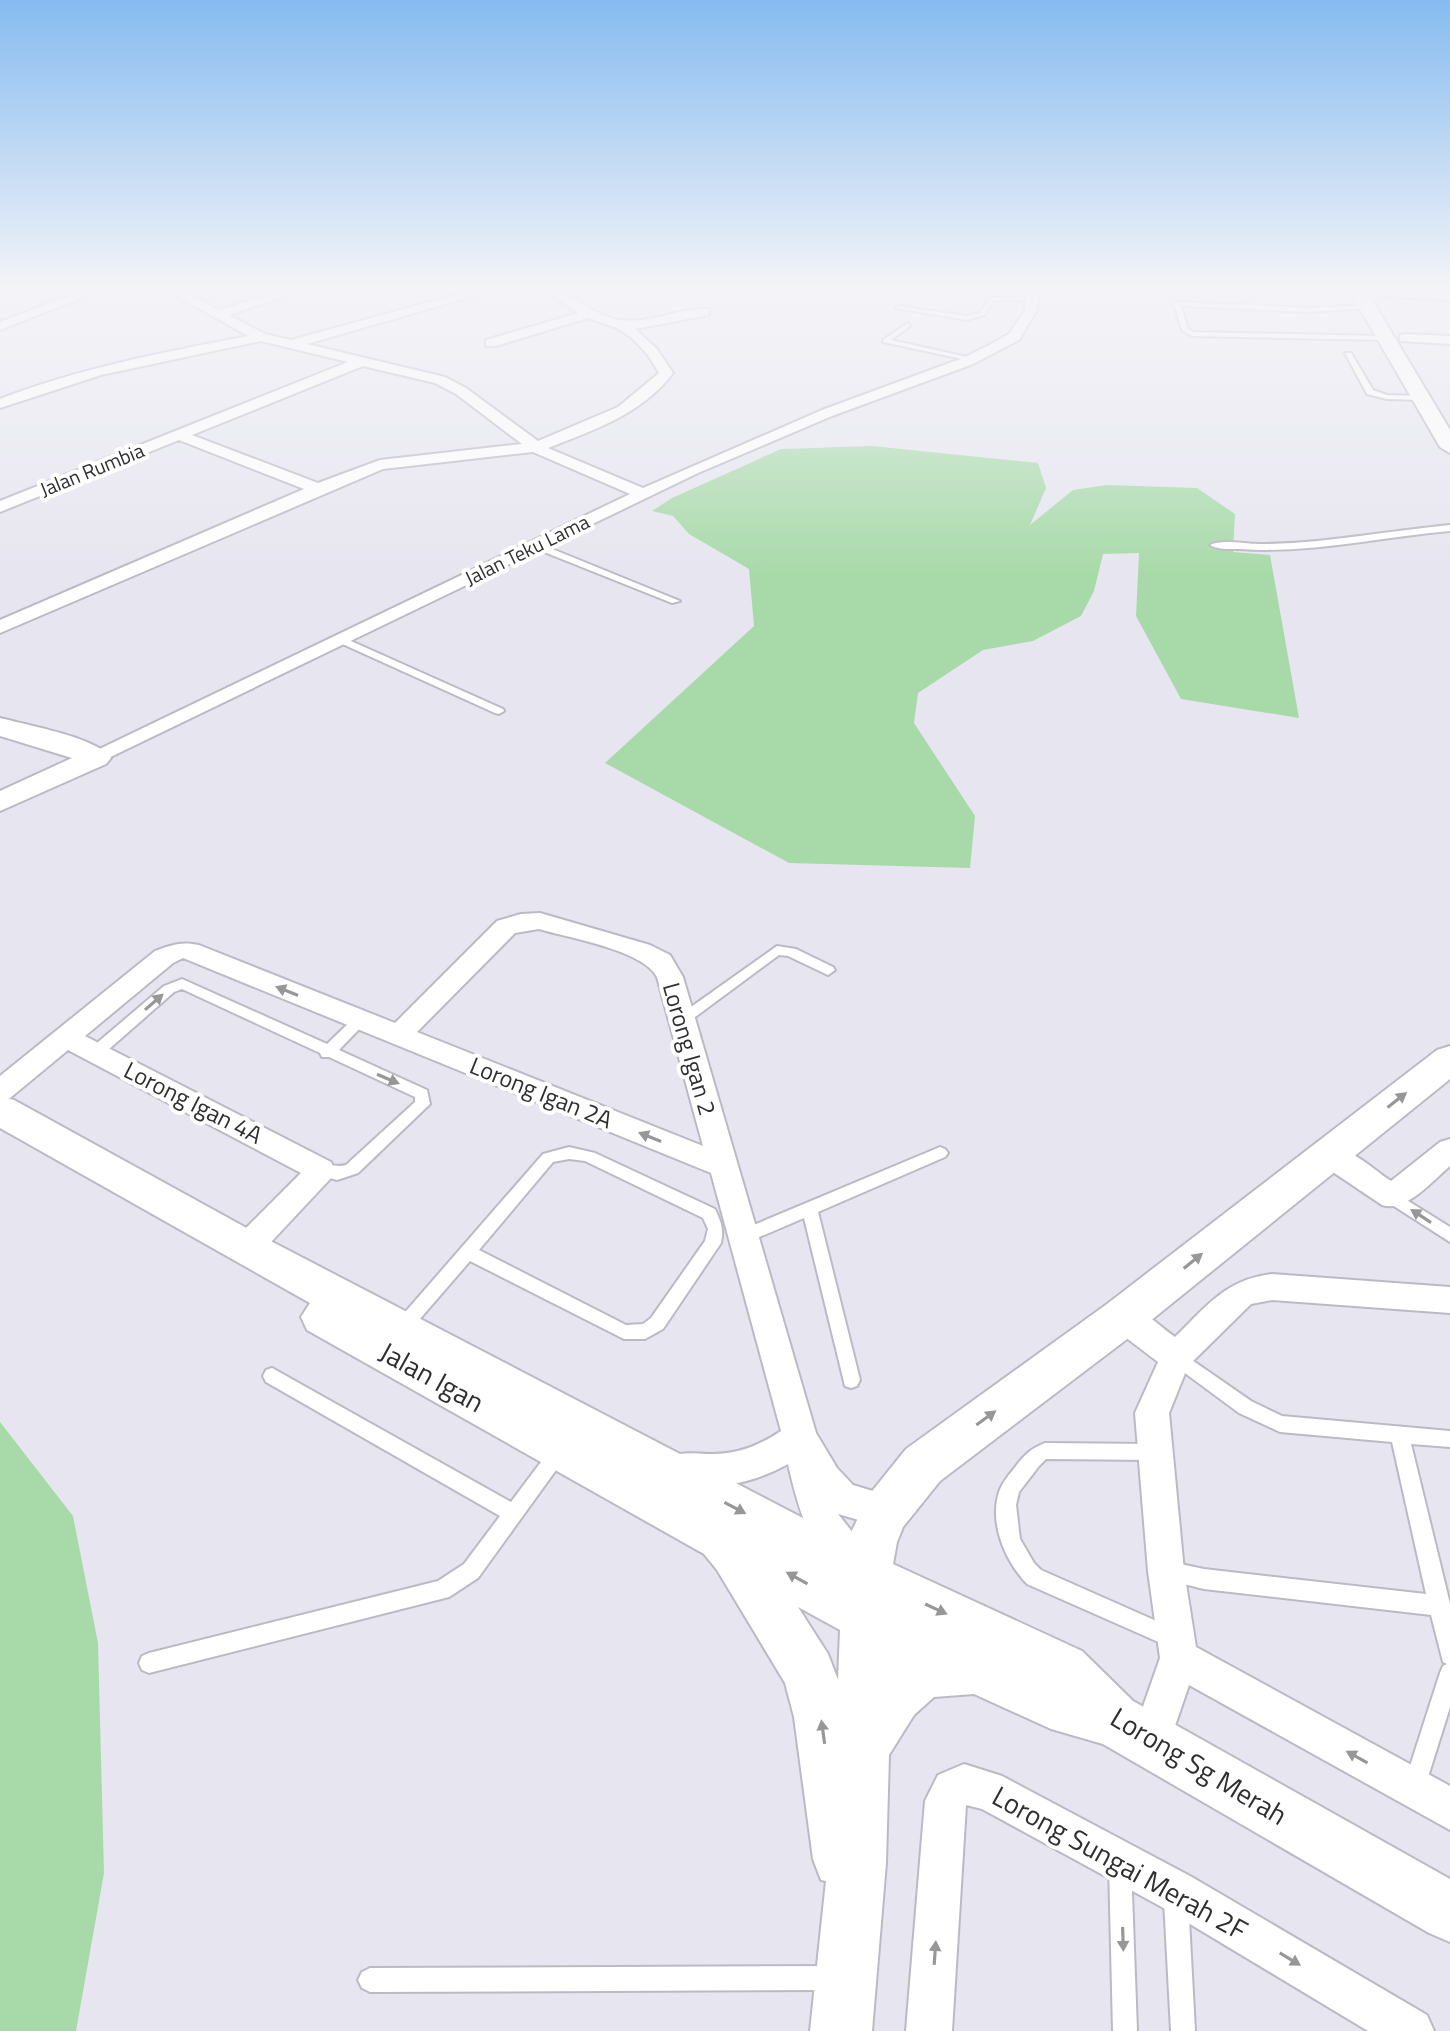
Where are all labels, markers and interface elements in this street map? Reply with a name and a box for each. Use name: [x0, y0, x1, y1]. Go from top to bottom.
street label: Jalan Rumbia: [35, 435, 149, 505]
street label: Jalan Teku Lama: [459, 506, 594, 593]
street label: Lorong Igan 2: [654, 978, 726, 1119]
one-way arrow: [275, 984, 299, 997]
one-way arrow: [145, 993, 164, 1011]
street label: Lorong Igan 2A: [465, 1047, 618, 1137]
street label: Lorong Igan 4A: [118, 1052, 269, 1152]
one-way arrow: [376, 1072, 400, 1085]
one-way arrow: [1387, 1093, 1407, 1109]
one-way arrow: [638, 1130, 662, 1143]
one-way arrow: [1410, 1210, 1432, 1224]
one-way arrow: [1183, 1253, 1203, 1270]
street label: Jalan Igan: [372, 1330, 492, 1423]
one-way arrow: [975, 1411, 996, 1427]
one-way arrow: [724, 1501, 746, 1515]
one-way arrow: [786, 1572, 808, 1586]
one-way arrow: [924, 1602, 947, 1616]
street label: Lorong Sg Merah: [1103, 1696, 1296, 1835]
one-way arrow: [816, 1719, 829, 1744]
one-way arrow: [1346, 1750, 1368, 1764]
street label: Lorong Sungai Merah 2F: [985, 1774, 1256, 1951]
one-way arrow: [1116, 1927, 1129, 1952]
one-way arrow: [929, 1940, 942, 1965]
one-way arrow: [1279, 1952, 1301, 1966]

